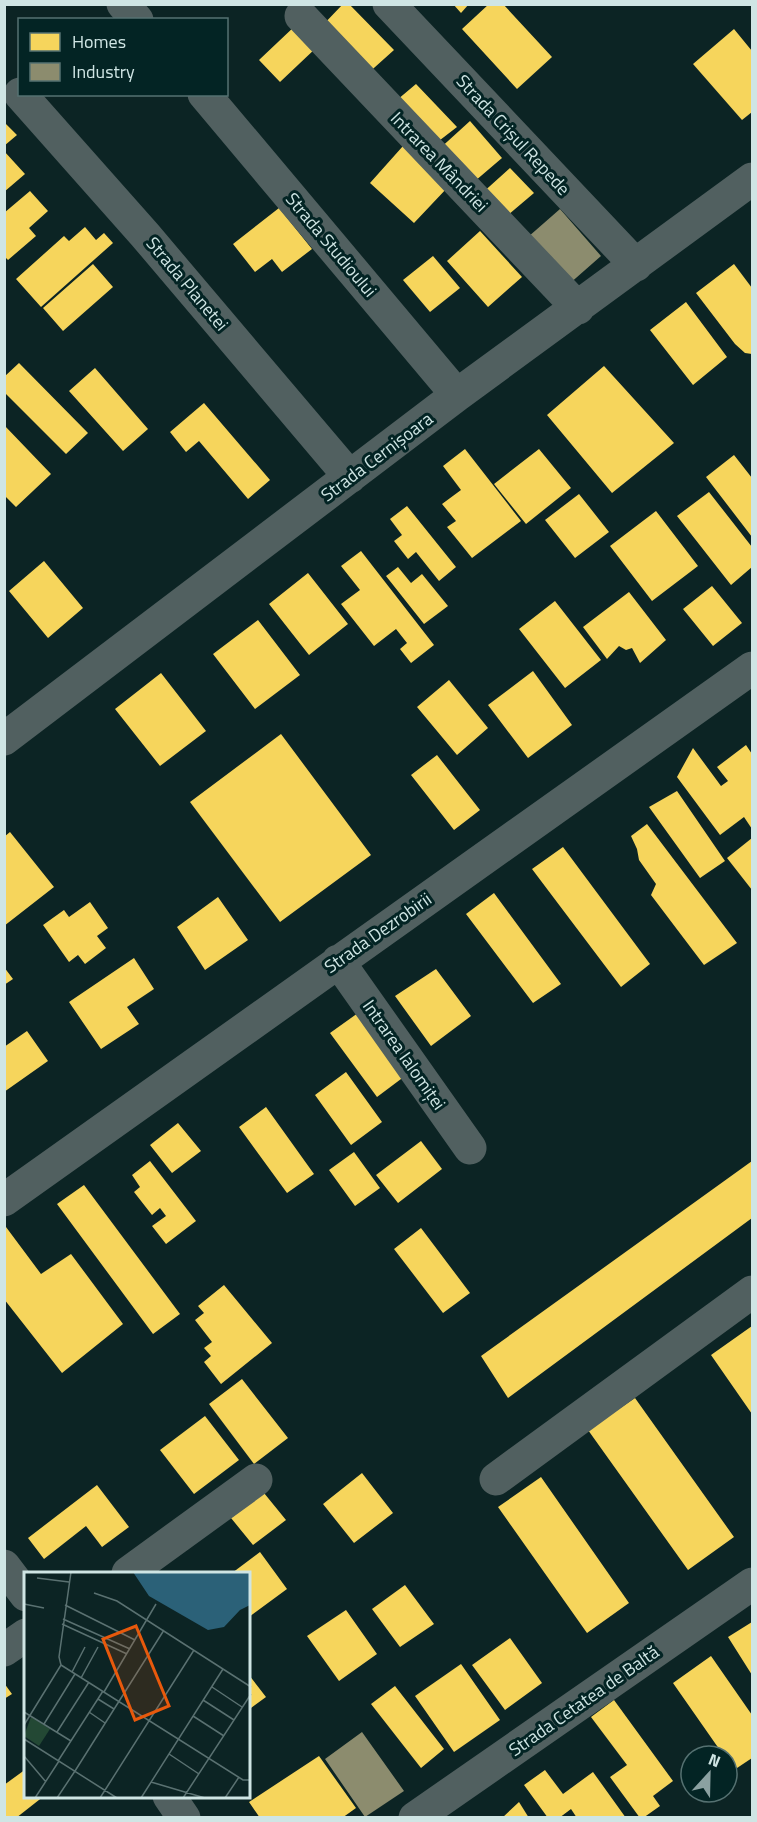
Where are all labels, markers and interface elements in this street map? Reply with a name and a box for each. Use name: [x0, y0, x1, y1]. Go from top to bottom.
legend: [18, 18, 228, 96]
text: Homes: [72, 28, 126, 55]
text: Industry: [72, 58, 135, 85]
street label: Strada Crișul Repede: [450, 68, 577, 201]
street label: Intrarea Mândriei: [384, 105, 494, 218]
street label: Strada Studioului: [279, 186, 383, 303]
street label: Strada Planetei: [140, 231, 235, 337]
street label: Strada Cernișoara: [315, 405, 438, 508]
street label: Strada Dezrobirii: [319, 886, 437, 980]
street label: Intrarea Ialomiței: [356, 994, 453, 1115]
inset map: [24, 1572, 250, 1798]
street label: Strada Cetatea de Baltă: [503, 1638, 664, 1763]
north arrow: [679, 1744, 739, 1804]
text: N: [705, 1747, 724, 1773]

